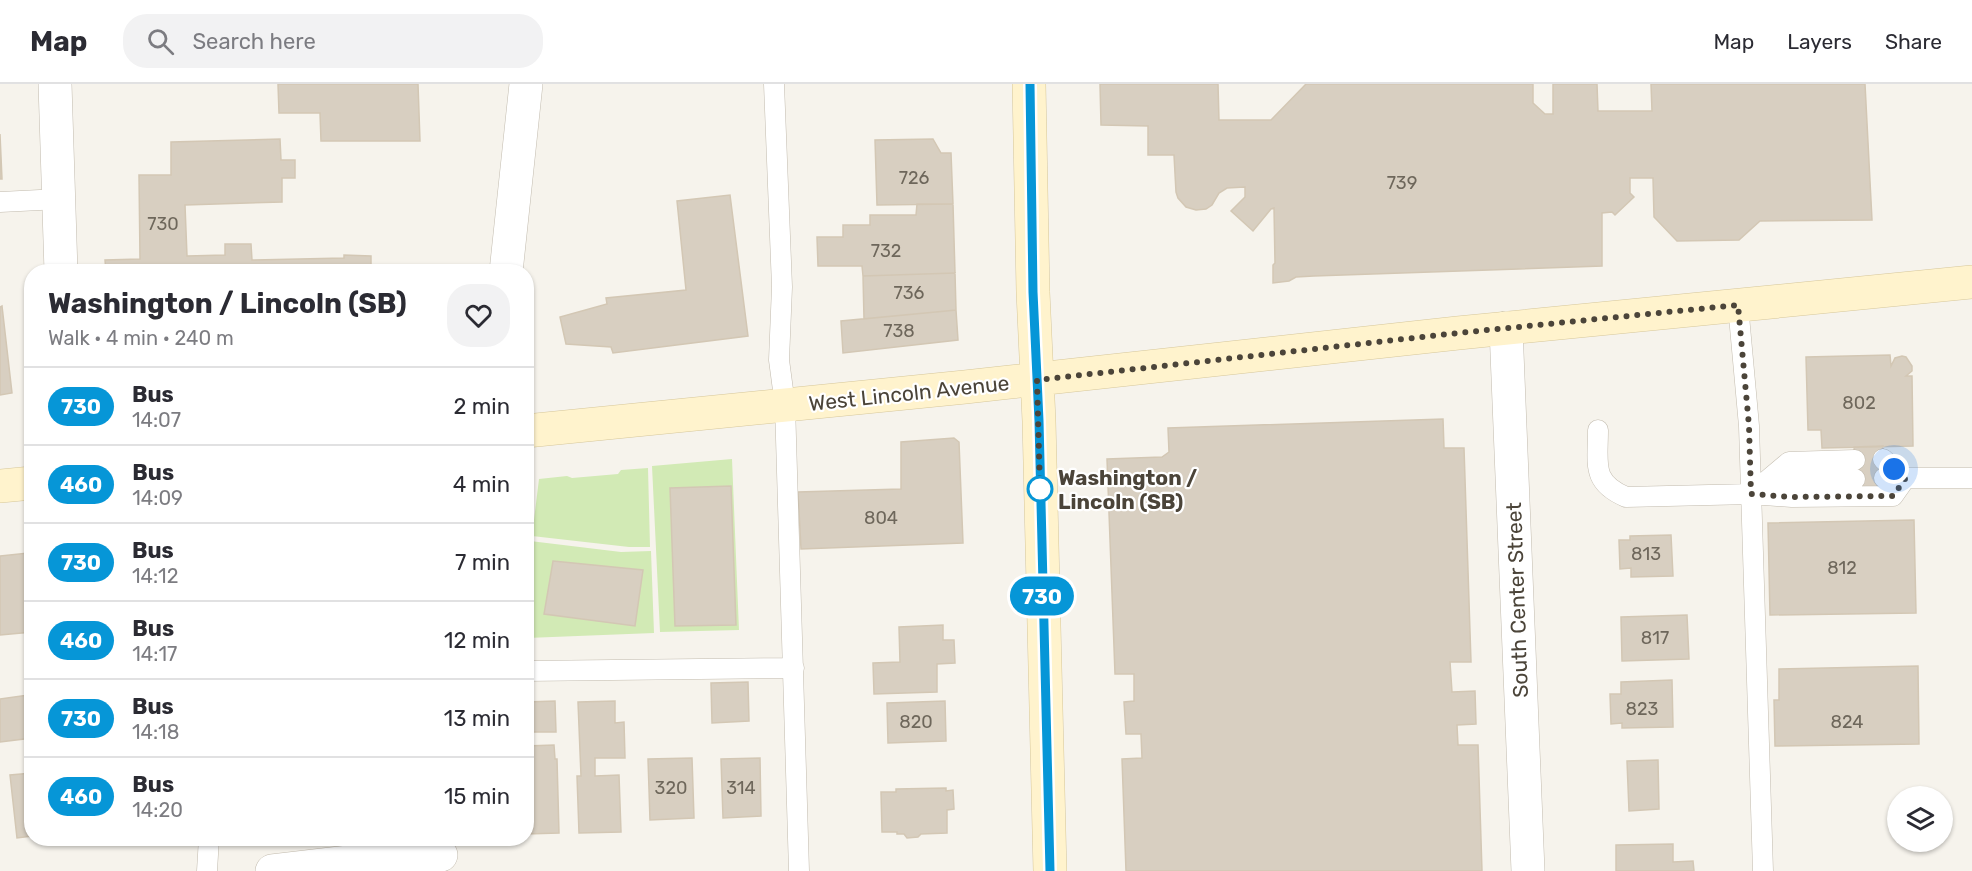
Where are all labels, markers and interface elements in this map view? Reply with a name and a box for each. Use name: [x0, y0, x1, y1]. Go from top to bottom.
search box: [123, 14, 543, 68]
text: Map: [30, 25, 87, 58]
icon: search: [144, 25, 177, 58]
text: Search here: [192, 28, 316, 55]
text: Map: [1713, 29, 1754, 54]
text: Layers: [1787, 29, 1852, 54]
text: Share: [1885, 29, 1942, 54]
house number: 726: [899, 167, 929, 189]
house number: 739: [1387, 172, 1417, 194]
house number: 730: [147, 213, 179, 235]
house number: 732: [871, 240, 901, 262]
house number: 736: [894, 282, 925, 304]
button: heart: [447, 284, 510, 347]
text: Washington / Lincoln (SB): [48, 287, 407, 320]
house number: 738: [883, 320, 915, 342]
text: Walk · 4 min · 240 m: [48, 326, 234, 350]
street label: West Lincoln Avenue: [808, 370, 1010, 416]
text: Bus: [132, 381, 174, 408]
house number: 802: [1842, 392, 1876, 414]
text: 2 min: [453, 393, 510, 420]
text: 730: [61, 394, 101, 419]
text: 14:07: [132, 408, 181, 432]
your location: [1879, 454, 1909, 484]
text: Bus: [132, 459, 174, 486]
place label: Washington / Lincoln (SB): [1058, 465, 1197, 514]
text: 4 min: [453, 471, 510, 498]
text: 460: [60, 472, 102, 497]
marker: Washington / Lincoln (SB): [1027, 476, 1053, 502]
text: 14:09: [132, 486, 183, 510]
street label: South Center Street: [1501, 502, 1533, 698]
house number: 804: [864, 507, 898, 529]
text: Bus: [132, 537, 174, 564]
house number: 813: [1631, 543, 1661, 565]
text: 7 min: [455, 549, 510, 576]
text: 730: [61, 550, 101, 575]
house number: 812: [1827, 557, 1857, 579]
text: 14:12: [132, 564, 178, 588]
line badge: 730: [1008, 576, 1076, 616]
text: 730: [1022, 584, 1062, 609]
text: Bus: [132, 615, 174, 642]
text: 12 min: [444, 627, 510, 654]
house number: 817: [1641, 627, 1669, 649]
text: 460: [60, 628, 102, 653]
text: 14:17: [132, 642, 177, 666]
text: Bus: [132, 693, 174, 720]
house number: 823: [1626, 698, 1658, 720]
text: 13 min: [444, 705, 510, 732]
text: 730: [61, 706, 101, 731]
house number: 820: [899, 711, 933, 733]
house number: 824: [1830, 711, 1864, 733]
text: 14:18: [132, 720, 179, 744]
text: Bus: [132, 771, 174, 798]
house number: 320: [655, 777, 687, 799]
house number: 314: [726, 777, 756, 799]
text: 15 min: [444, 783, 510, 810]
text: 460: [60, 784, 102, 809]
map controls: [1887, 786, 1953, 852]
button: layers: [1887, 786, 1953, 852]
text: 14:20: [132, 798, 183, 822]

